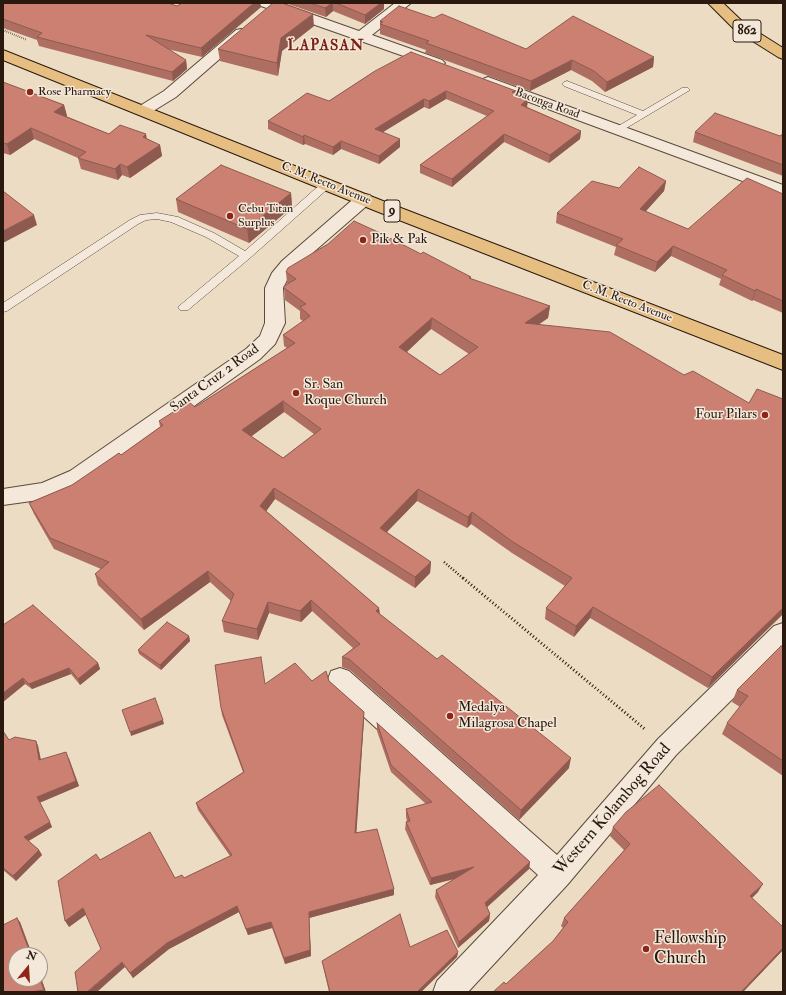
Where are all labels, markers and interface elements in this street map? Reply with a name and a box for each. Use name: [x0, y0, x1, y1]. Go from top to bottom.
road number: 862: [733, 20, 761, 42]
district label: LAPASAN: [288, 38, 364, 56]
place label: Rose Pharmacy: [38, 85, 111, 99]
street label: Baconga Road: [513, 86, 581, 122]
marker: Rose Pharmacy: [25, 87, 35, 97]
street label: C. M. Recto Avenue: [279, 159, 373, 209]
road number: 9: [384, 200, 400, 222]
place label: Cebu Titan Surplus: [238, 202, 293, 230]
marker: Cebu Titan Surplus: [225, 211, 235, 221]
place label: Pik & Pak: [371, 232, 427, 248]
marker: Pik & Pak: [358, 235, 368, 245]
street label: C. M. Recto Avenue: [580, 278, 674, 326]
street label: Santa Cruz 2 Road: [167, 341, 263, 417]
place label: Sr. San Roque Church: [304, 377, 387, 410]
marker: Sr. San Roque Church: [291, 388, 301, 398]
place label: Four Pilars: [695, 407, 757, 423]
marker: Four Pilars: [760, 410, 770, 420]
place label: Medalya Milagrosa Chapel: [458, 700, 557, 732]
marker: Medalya Milagrosa Chapel: [445, 711, 455, 721]
street label: Western Kolambog Road: [550, 740, 676, 880]
place label: Fellowship Church: [654, 929, 726, 969]
marker: Fellowship Church: [641, 944, 651, 954]
north arrow: [8, 947, 48, 987]
text: N: [25, 948, 38, 964]

